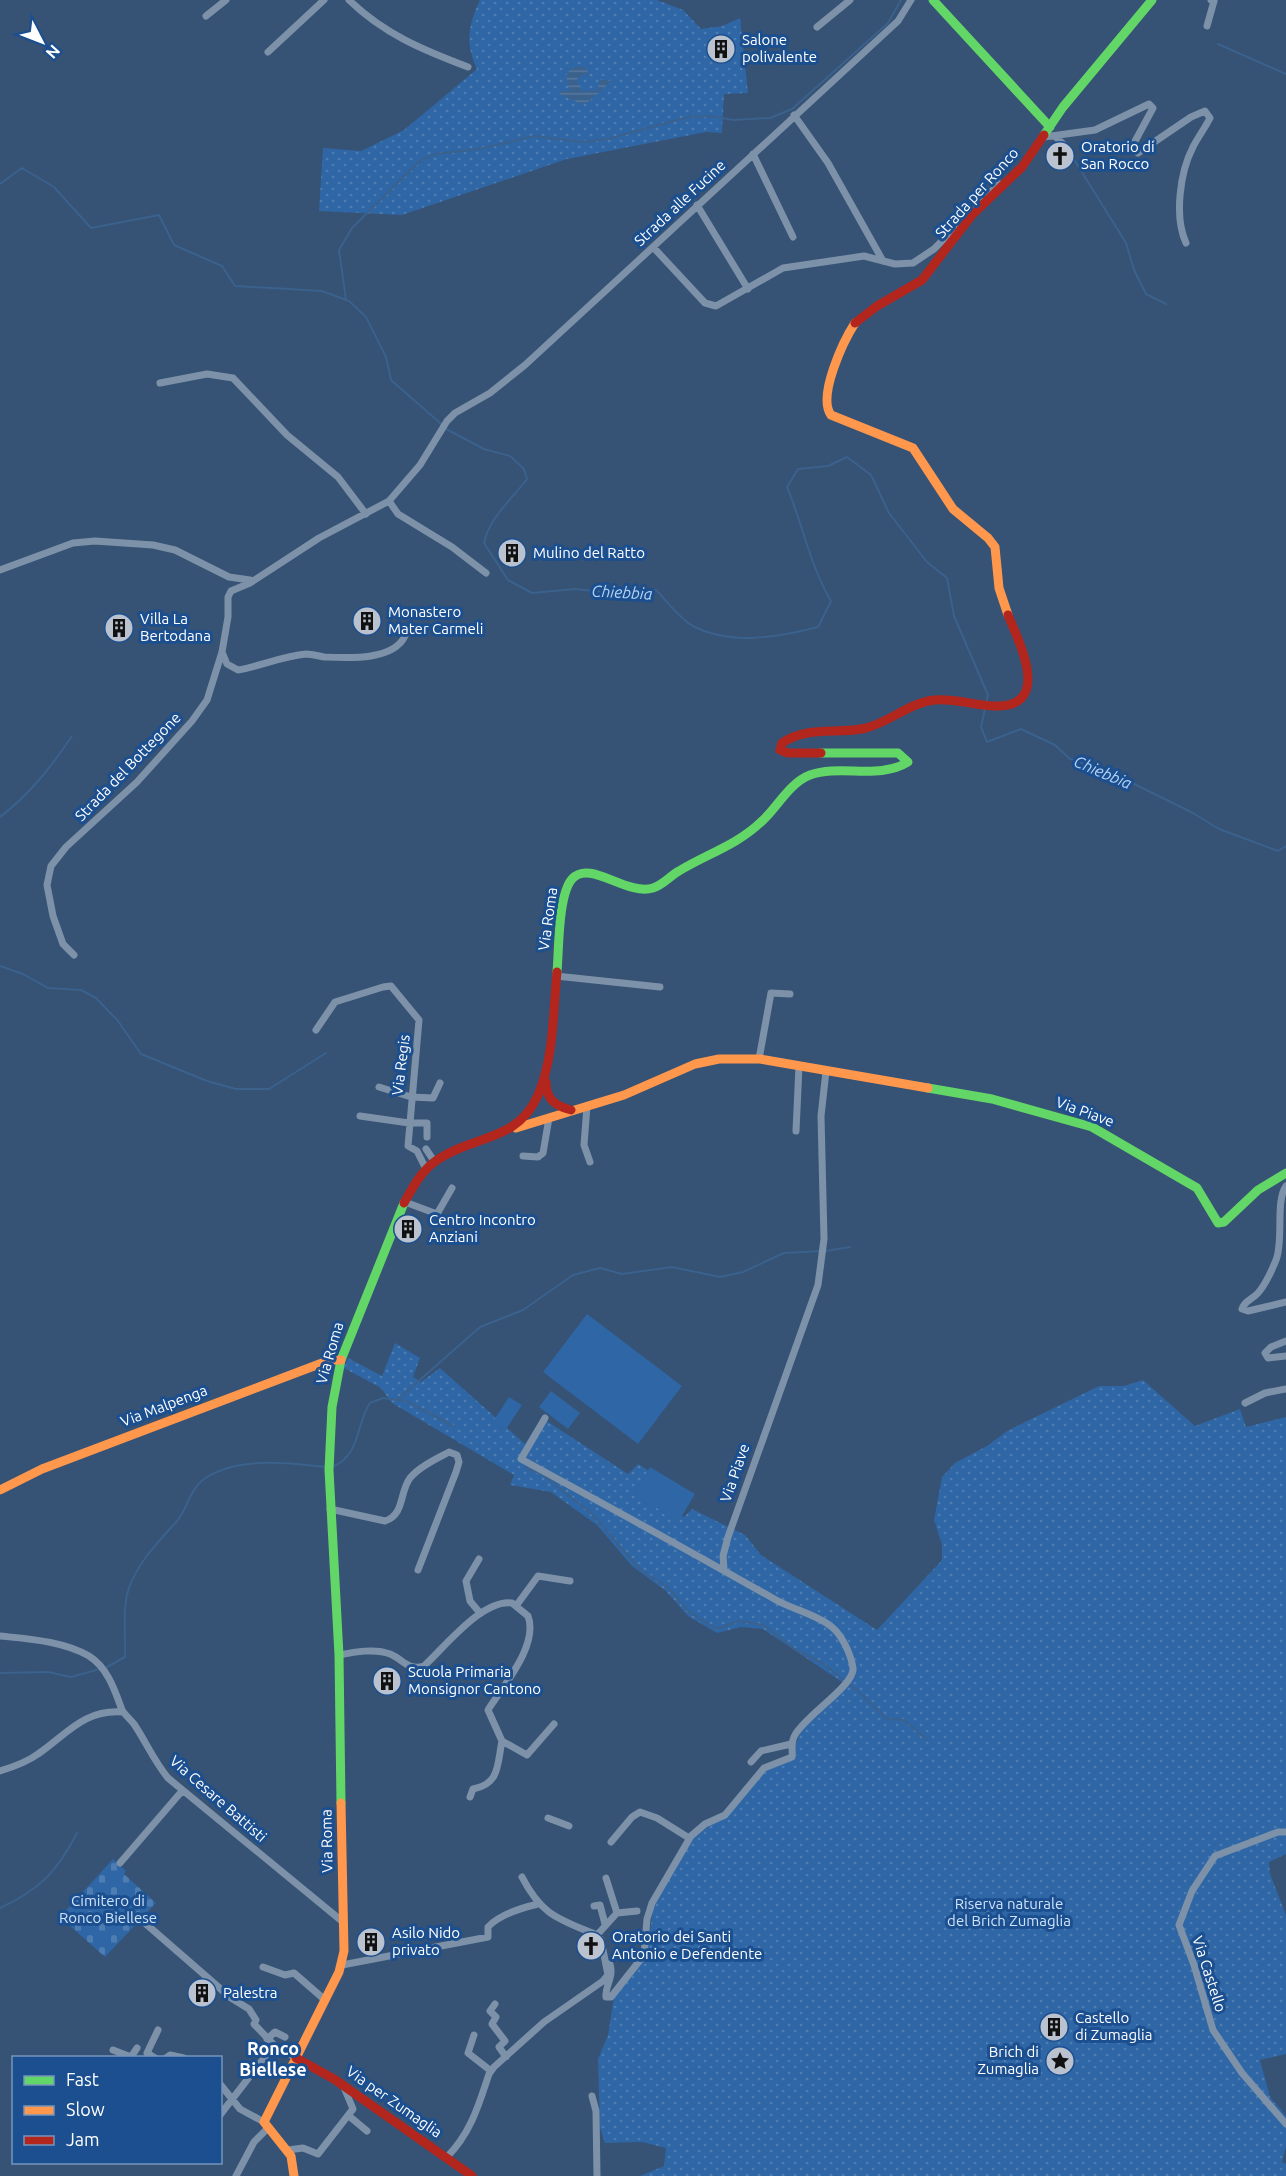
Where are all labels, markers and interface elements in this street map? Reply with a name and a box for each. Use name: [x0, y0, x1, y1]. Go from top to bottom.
north arrow: [12, 12, 72, 72]
place label: Salone polivalente: [742, 31, 817, 65]
building icon: Salone polivalente: [705, 33, 737, 65]
text: N: [42, 42, 64, 62]
place label: Oratorio di San Rocco: [1081, 138, 1155, 172]
church icon: Oratorio di San Rocco: [1044, 140, 1076, 172]
street label: Strada per Ronco: [932, 144, 1022, 241]
street label: Strada alle Fucine: [631, 156, 729, 249]
building icon: Mulino del Ratto: [496, 537, 528, 569]
place label: Mulino del Ratto: [533, 544, 645, 561]
water label: Chiebbia: [591, 581, 653, 603]
place label: Monastero Mater Carmeli: [388, 603, 483, 637]
building icon: Monastero Mater Carmeli: [351, 605, 383, 637]
place label: Villa La Bertodana: [140, 610, 211, 644]
building icon: Villa La Bertodana: [103, 612, 135, 644]
street label: Strada del Bottegone: [71, 709, 184, 824]
water label: Chiebbia: [1071, 752, 1135, 792]
street label: Via Roma: [535, 886, 560, 952]
street label: Via Regis: [388, 1034, 413, 1096]
street label: Via Piave: [1054, 1093, 1117, 1130]
place label: Centro Incontro Anziani: [429, 1211, 536, 1245]
building icon: Centro Incontro Anziani: [392, 1213, 424, 1245]
street label: Via Roma: [313, 1320, 346, 1386]
street label: Via Malpenga: [118, 1381, 210, 1430]
street label: Via Piave: [717, 1441, 752, 1504]
place label: Scuola Primaria Monsignor Cantono: [408, 1663, 541, 1697]
building icon: Scuola Primaria Monsignor Cantono: [371, 1665, 403, 1697]
street label: Via Cesare Battisti: [166, 1752, 270, 1845]
street label: Via Roma: [317, 1809, 336, 1873]
park label: Cimitero di Ronco Biellese: [59, 1892, 157, 1926]
park label: Riserva naturale del Brich Zumaglia: [947, 1895, 1071, 1929]
place label: Asilo Nido privato: [392, 1924, 460, 1958]
building icon: Asilo Nido privato: [355, 1926, 387, 1958]
place label: Oratorio dei Santi Antonio e Defendente: [612, 1928, 762, 1962]
church icon: Oratorio dei Santi Antonio e Defendente: [575, 1930, 607, 1962]
street label: Via Castello: [1189, 1934, 1230, 2014]
building icon: Palestra: [186, 1977, 218, 2009]
place label: Palestra: [223, 1984, 278, 2001]
place label: Castello di Zumaglia: [1075, 2009, 1152, 2043]
building icon: Castello di Zumaglia: [1038, 2011, 1070, 2043]
district label: Ronco Biellese: [239, 2038, 307, 2079]
place label: Brich di Zumaglia: [977, 2043, 1039, 2077]
place icon: Brich di Zumaglia: [1044, 2045, 1076, 2077]
legend: [12, 2056, 222, 2164]
street label: Via per Zumaglia: [343, 2062, 445, 2141]
text: Fast: [66, 2069, 99, 2089]
text: Slow: [66, 2099, 105, 2119]
text: Jam: [66, 2129, 100, 2149]

